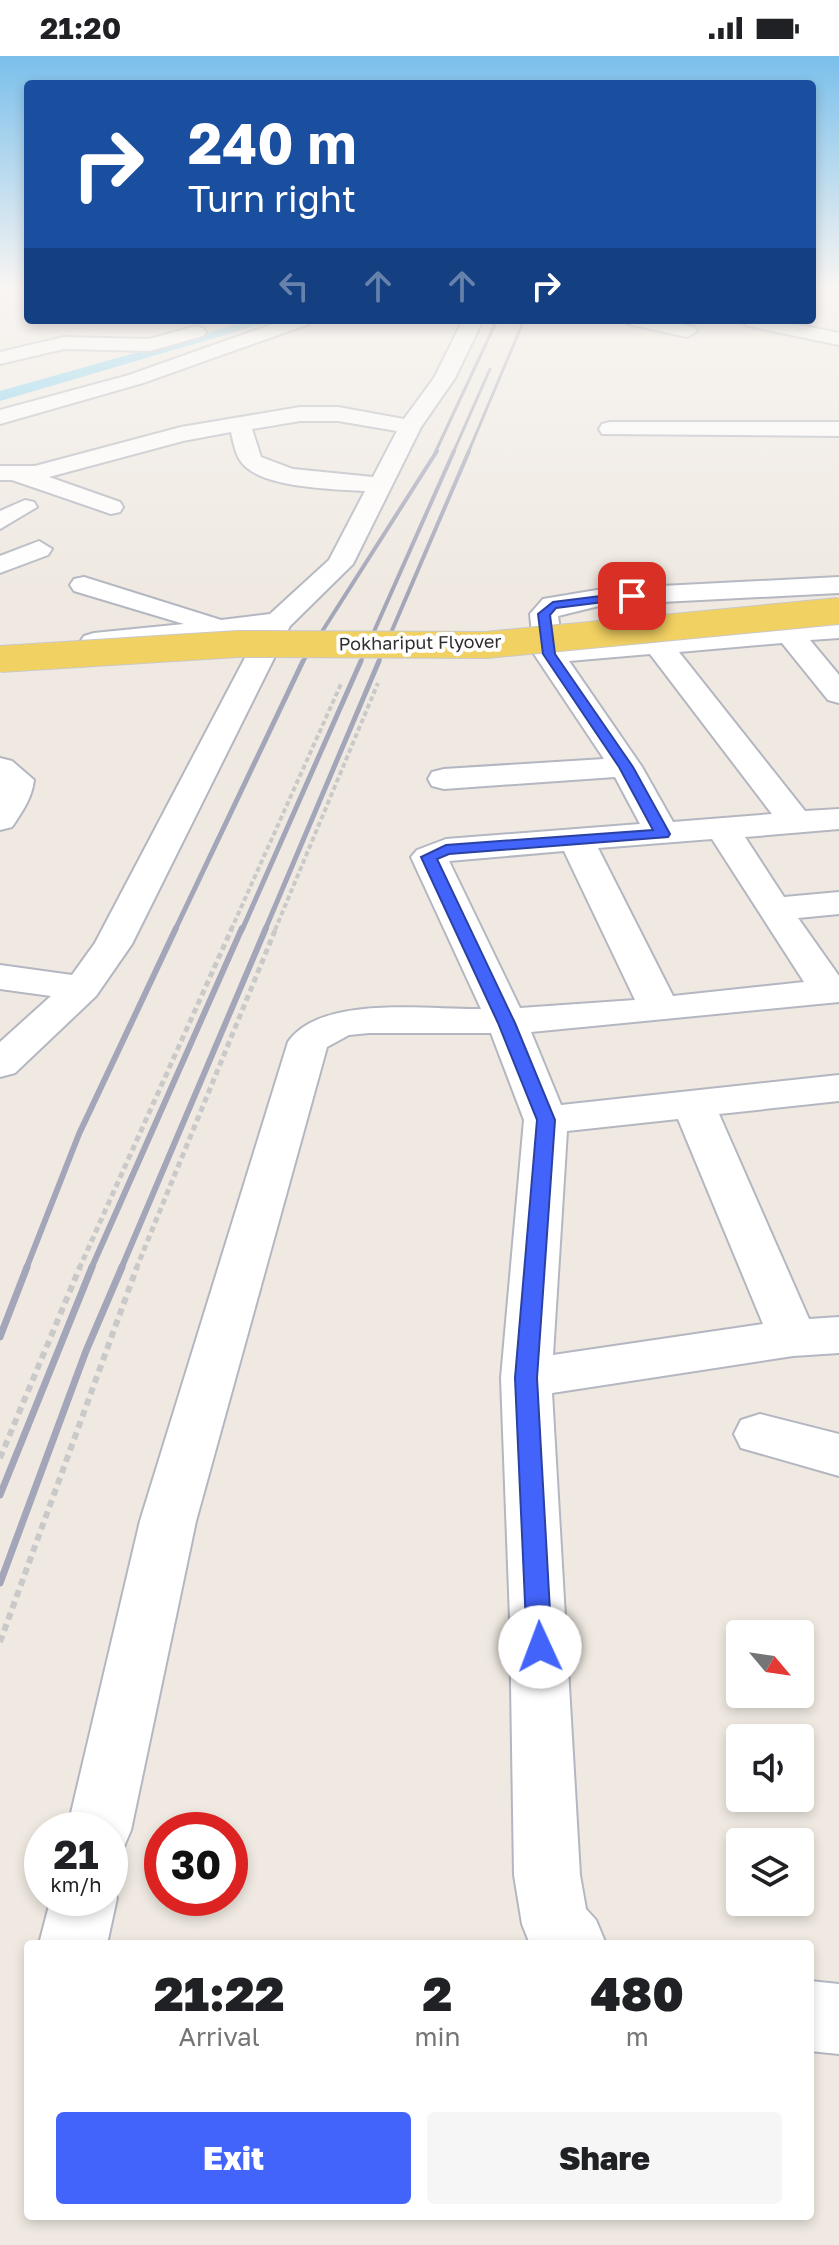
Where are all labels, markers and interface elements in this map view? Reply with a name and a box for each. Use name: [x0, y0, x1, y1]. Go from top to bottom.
text: 21:20: [40, 10, 121, 46]
text: 240 m: [188, 109, 357, 176]
icon: right: [56, 112, 160, 216]
text: Turn right: [188, 177, 356, 220]
icon: left: [272, 264, 316, 308]
icon: ahead: [356, 264, 400, 308]
icon: ahead: [440, 264, 484, 308]
icon: right: [524, 264, 568, 308]
pin: [598, 562, 666, 630]
icon: arrive: [610, 574, 654, 618]
street label: Pokhariput Flyover: [338, 630, 502, 654]
position arrow: [498, 1605, 582, 1689]
north arrow: [726, 1620, 814, 1708]
map controls: [726, 1620, 814, 1916]
button: sound: [726, 1724, 814, 1812]
speed limit sign: 30: [144, 1812, 248, 1916]
button: layers: [726, 1828, 814, 1916]
text: 21: [54, 1830, 99, 1878]
text: km/h: [51, 1872, 101, 1896]
text: 21:22: [154, 1964, 284, 2022]
text: 2: [423, 1964, 452, 2022]
text: 480: [590, 1964, 684, 2022]
text: Arrival: [178, 2021, 260, 2052]
text: min: [414, 2021, 460, 2052]
text: m: [626, 2021, 649, 2052]
button: Exit: [56, 2112, 411, 2204]
button: Share: [427, 2112, 782, 2204]

